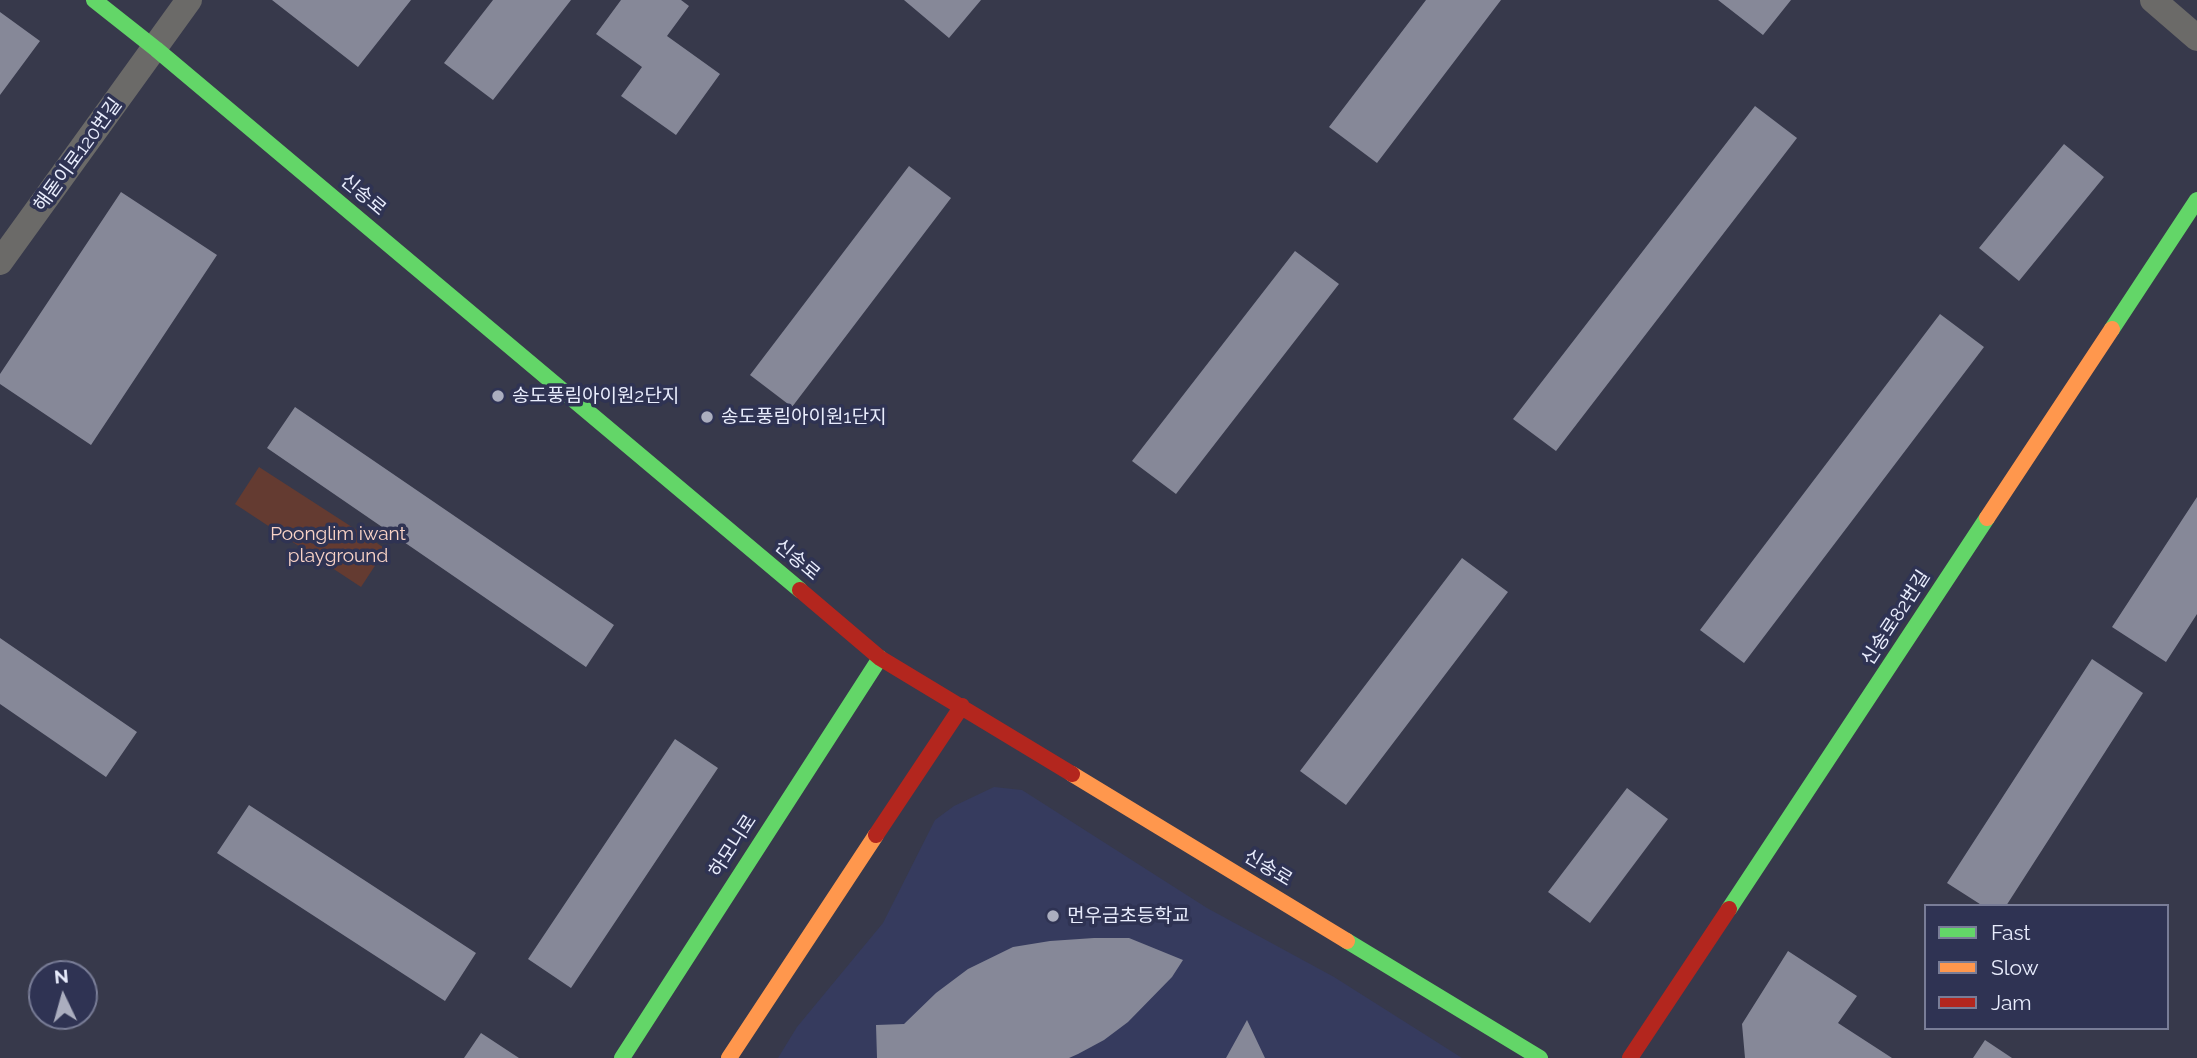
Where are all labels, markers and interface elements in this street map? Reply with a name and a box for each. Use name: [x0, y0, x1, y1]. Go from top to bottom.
street label: 해돋이로120번길: [29, 94, 127, 216]
street label: 신송로: [336, 169, 390, 221]
place label: 송도풍림아이원2단지: [512, 385, 679, 407]
marker: 송도풍림아이원2단지: [490, 388, 506, 404]
place label: 송도풍림아이원1단지: [721, 406, 886, 428]
marker: 송도풍림아이원1단지: [699, 409, 715, 425]
park label: Poonglim iwant playground: [270, 523, 406, 567]
street label: 신송로: [770, 534, 824, 586]
street label: 신송로82번길: [1857, 566, 1935, 670]
street label: 하모니로: [704, 810, 762, 882]
street label: 신송로: [1240, 845, 1296, 891]
legend: [1924, 904, 2169, 1030]
place label: 먼우금초등학교: [1067, 905, 1189, 927]
marker: 먼우금초등학교: [1045, 908, 1061, 924]
text: Fast: [1991, 920, 2031, 945]
text: Slow: [1991, 955, 2039, 980]
north arrow: [28, 960, 98, 1030]
text: N: [53, 964, 70, 988]
text: Jam: [1991, 990, 2032, 1015]

